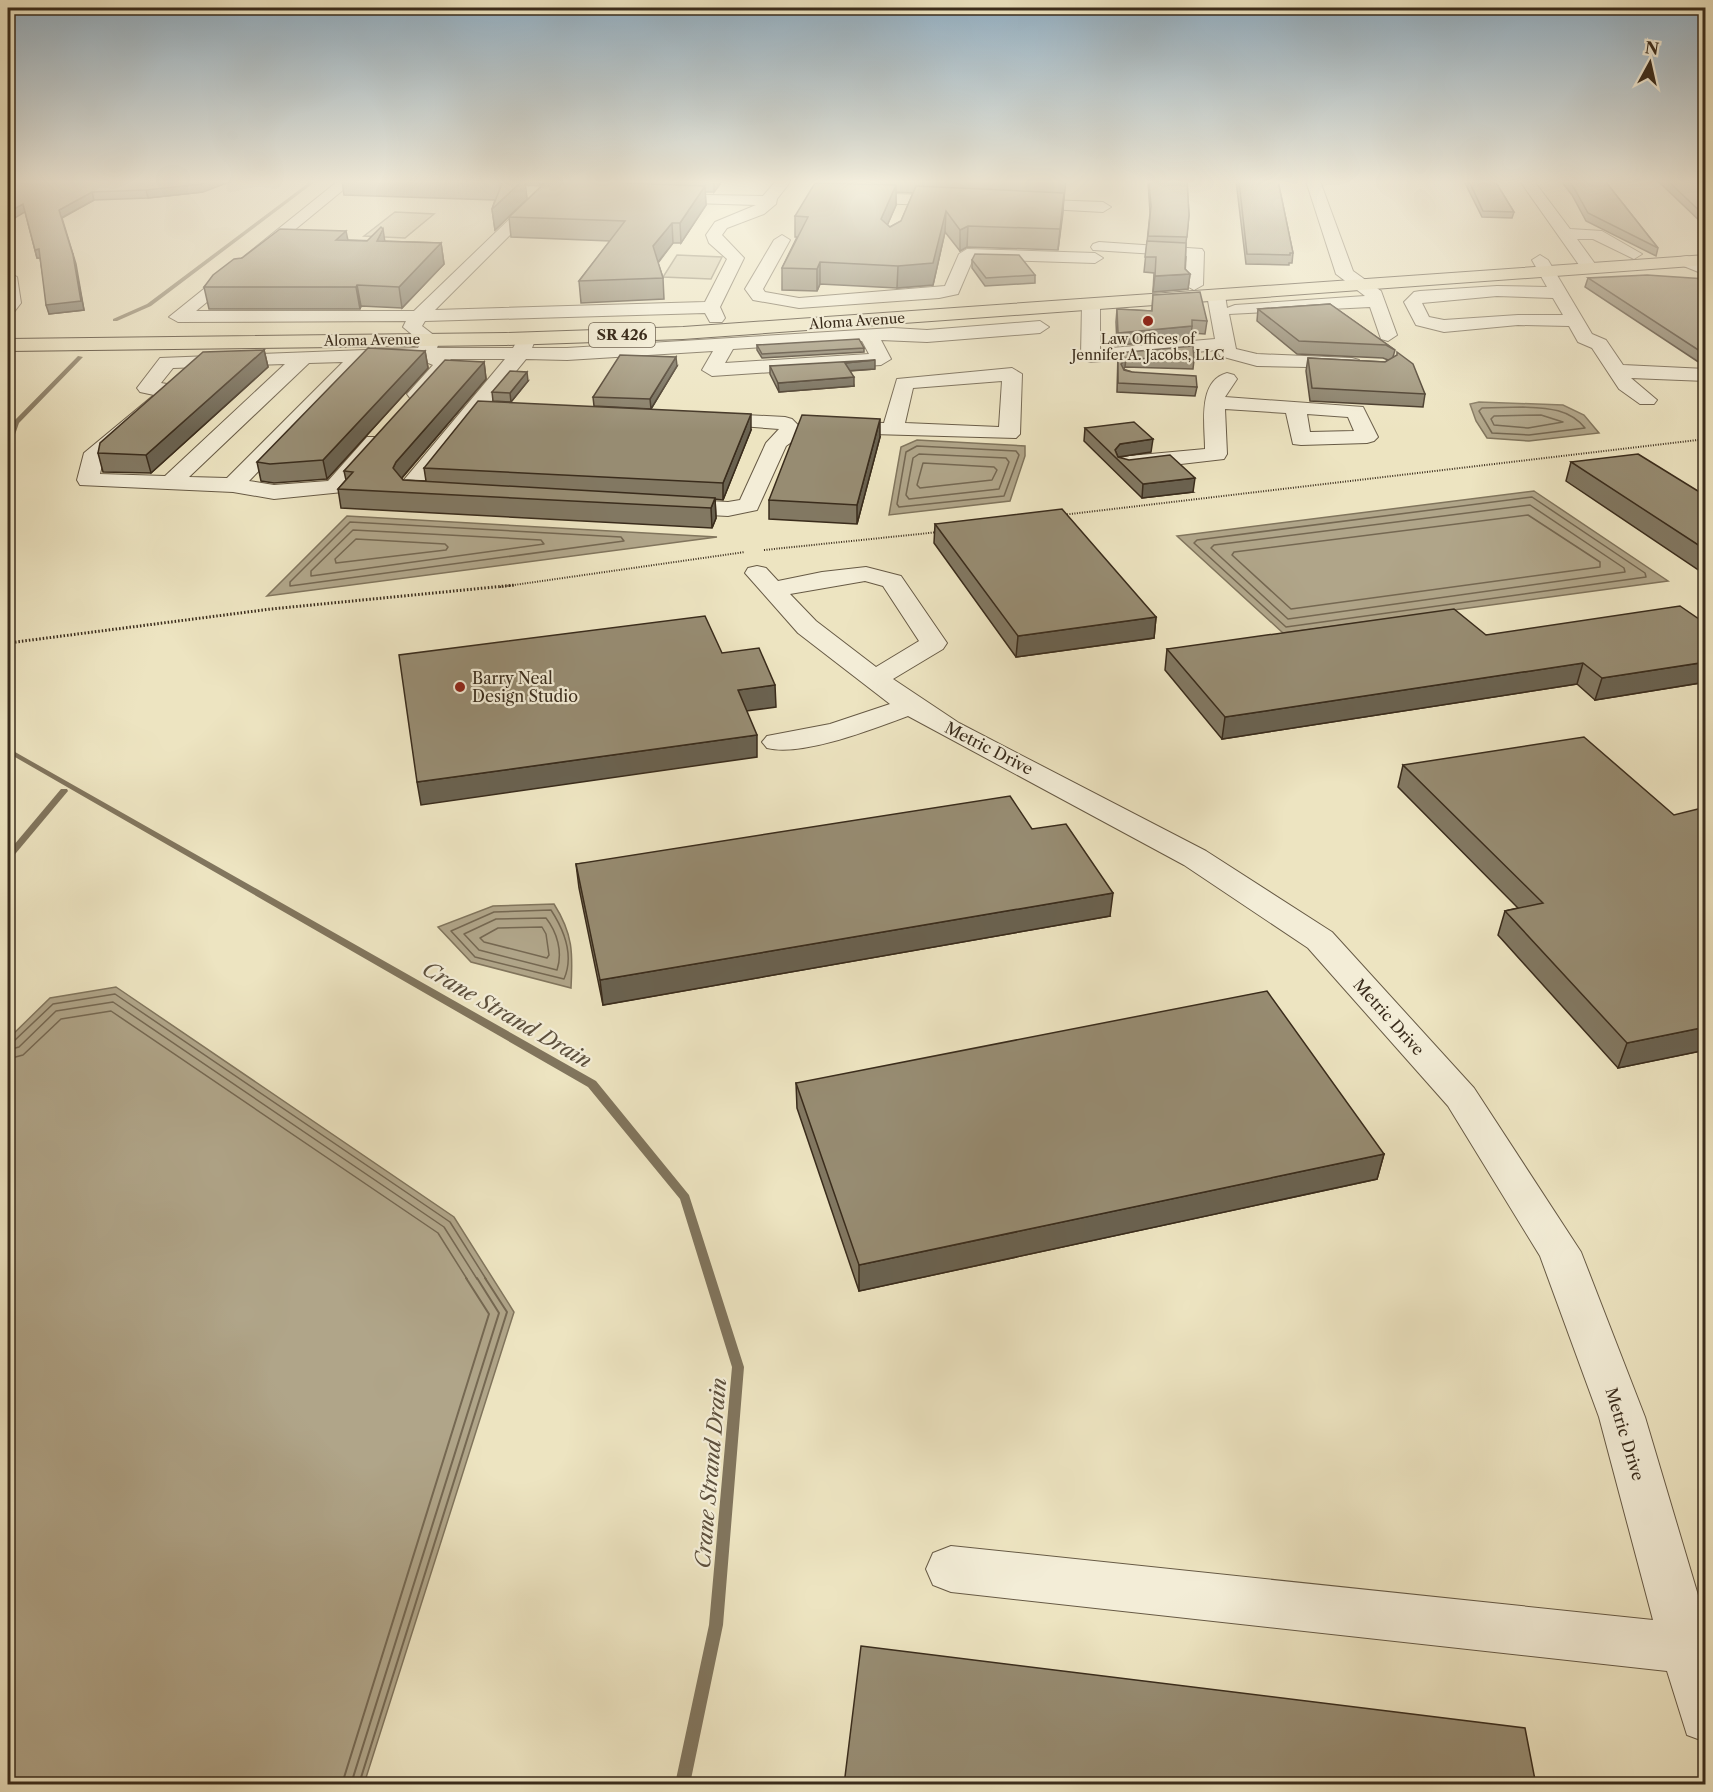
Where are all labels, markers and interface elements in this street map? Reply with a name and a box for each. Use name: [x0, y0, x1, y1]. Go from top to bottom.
north arrow: [1620, 33, 1680, 93]
text: N: [1644, 37, 1660, 59]
street label: Aloma Avenue: [807, 309, 906, 333]
marker: Law Offices of Jennifer A. Jacobs, LLC: [1141, 314, 1155, 328]
road number: SR 426: [589, 323, 655, 347]
street label: Aloma Avenue: [323, 330, 420, 350]
place label: Law Offices of Jennifer A. Jacobs, LLC: [1070, 330, 1224, 364]
place label: Barry Neal Design Studio: [472, 668, 578, 706]
marker: Barry Neal Design Studio: [453, 680, 467, 694]
street label: Metric Drive: [942, 717, 1036, 779]
water label: Crane Strand Drain: [418, 956, 596, 1073]
street label: Metric Drive: [1349, 975, 1429, 1059]
water label: Crane Strand Drain: [690, 1377, 731, 1569]
street label: Metric Drive: [1601, 1385, 1649, 1483]

